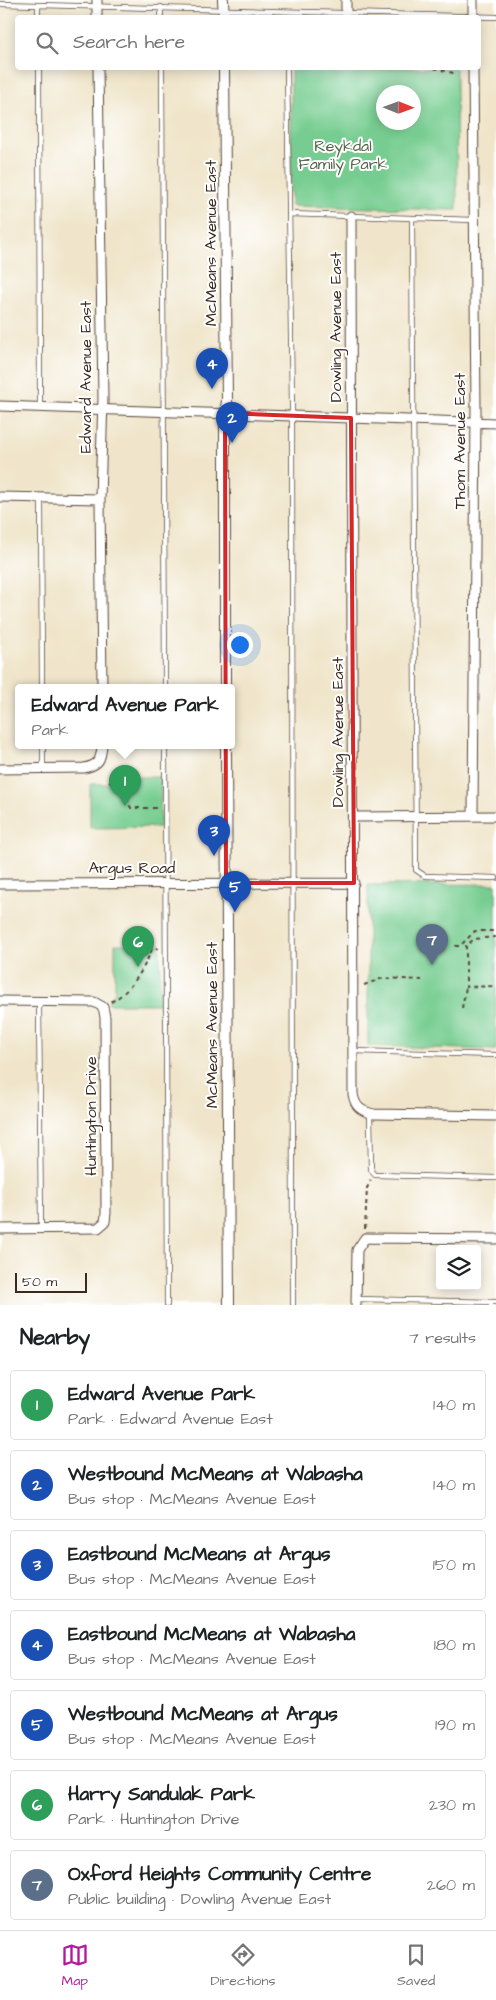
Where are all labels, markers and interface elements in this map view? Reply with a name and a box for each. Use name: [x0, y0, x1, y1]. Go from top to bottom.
search box: [15, 15, 481, 70]
icon: search: [33, 29, 61, 57]
text: Search here: [73, 29, 185, 56]
north arrow: [376, 85, 421, 130]
park label: Reykdal Family Park: [299, 135, 388, 176]
street label: McMeans Avenue East: [200, 159, 222, 326]
street label: Dowling Avenue East: [325, 251, 348, 402]
street label: Edward Avenue East: [75, 300, 97, 453]
pin: 4: [196, 348, 228, 389]
street label: Thom Avenue East: [449, 372, 471, 509]
pin: 2: [216, 402, 248, 443]
your location: [227, 632, 253, 658]
street label: Dowling Avenue East: [327, 656, 350, 807]
popup: [15, 684, 235, 749]
text: Edward Avenue Park: [31, 692, 219, 719]
text: Park: [31, 719, 68, 741]
pin: 1: [109, 765, 141, 806]
pin: 3: [198, 815, 230, 856]
street label: Argus Road: [89, 857, 175, 880]
pin: 5: [219, 871, 251, 912]
pin: 7: [416, 924, 448, 965]
pin: 6: [122, 926, 154, 967]
street label: McMeans Avenue East: [201, 941, 223, 1108]
street label: Huntington Drive: [80, 1056, 103, 1176]
map controls: [436, 1245, 481, 1290]
button: layers: [436, 1245, 481, 1290]
scale bar: [15, 1270, 88, 1293]
text: 50 m: [22, 1272, 57, 1292]
text: Nearby: [20, 1323, 90, 1352]
text: 7 results: [409, 1327, 476, 1349]
text: Edward Avenue Park: [68, 1381, 255, 1408]
text: 1: [36, 1394, 38, 1416]
text: 140 m: [433, 1394, 475, 1416]
text: Park · Edward Avenue East: [68, 1408, 273, 1430]
text: Westbound McMeans at Wabasha: [68, 1461, 363, 1488]
text: 2: [32, 1474, 42, 1496]
text: 140 m: [433, 1474, 475, 1496]
text: Bus stop · McMeans Avenue East: [68, 1488, 316, 1510]
text: Eastbound McMeans at Argus: [68, 1541, 331, 1568]
text: 3: [33, 1554, 41, 1576]
text: 150 m: [433, 1554, 475, 1576]
text: Bus stop · McMeans Avenue East: [68, 1568, 316, 1590]
text: Eastbound McMeans at Wabasha: [68, 1621, 355, 1648]
text: 4: [32, 1634, 42, 1656]
text: 180 m: [434, 1634, 475, 1656]
text: Bus stop · McMeans Avenue East: [68, 1648, 316, 1670]
text: Westbound McMeans at Argus: [68, 1701, 338, 1728]
text: 5: [31, 1714, 43, 1736]
text: 190 m: [435, 1714, 475, 1736]
text: Bus stop · McMeans Avenue East: [68, 1728, 316, 1750]
text: Harry Sandulak Park: [68, 1781, 255, 1808]
text: 6: [32, 1794, 42, 1816]
text: 230 m: [429, 1794, 475, 1816]
text: Park · Huntington Drive: [68, 1808, 239, 1830]
text: Oxford Heights Community Centre: [68, 1861, 371, 1888]
text: 7: [32, 1874, 42, 1896]
text: 260 m: [427, 1874, 475, 1896]
text: Public building · Dowling Avenue East: [68, 1888, 331, 1910]
tab: Map: [61, 1941, 89, 1991]
tab: Directions: [210, 1941, 275, 1991]
tab: Saved: [397, 1941, 435, 1991]

